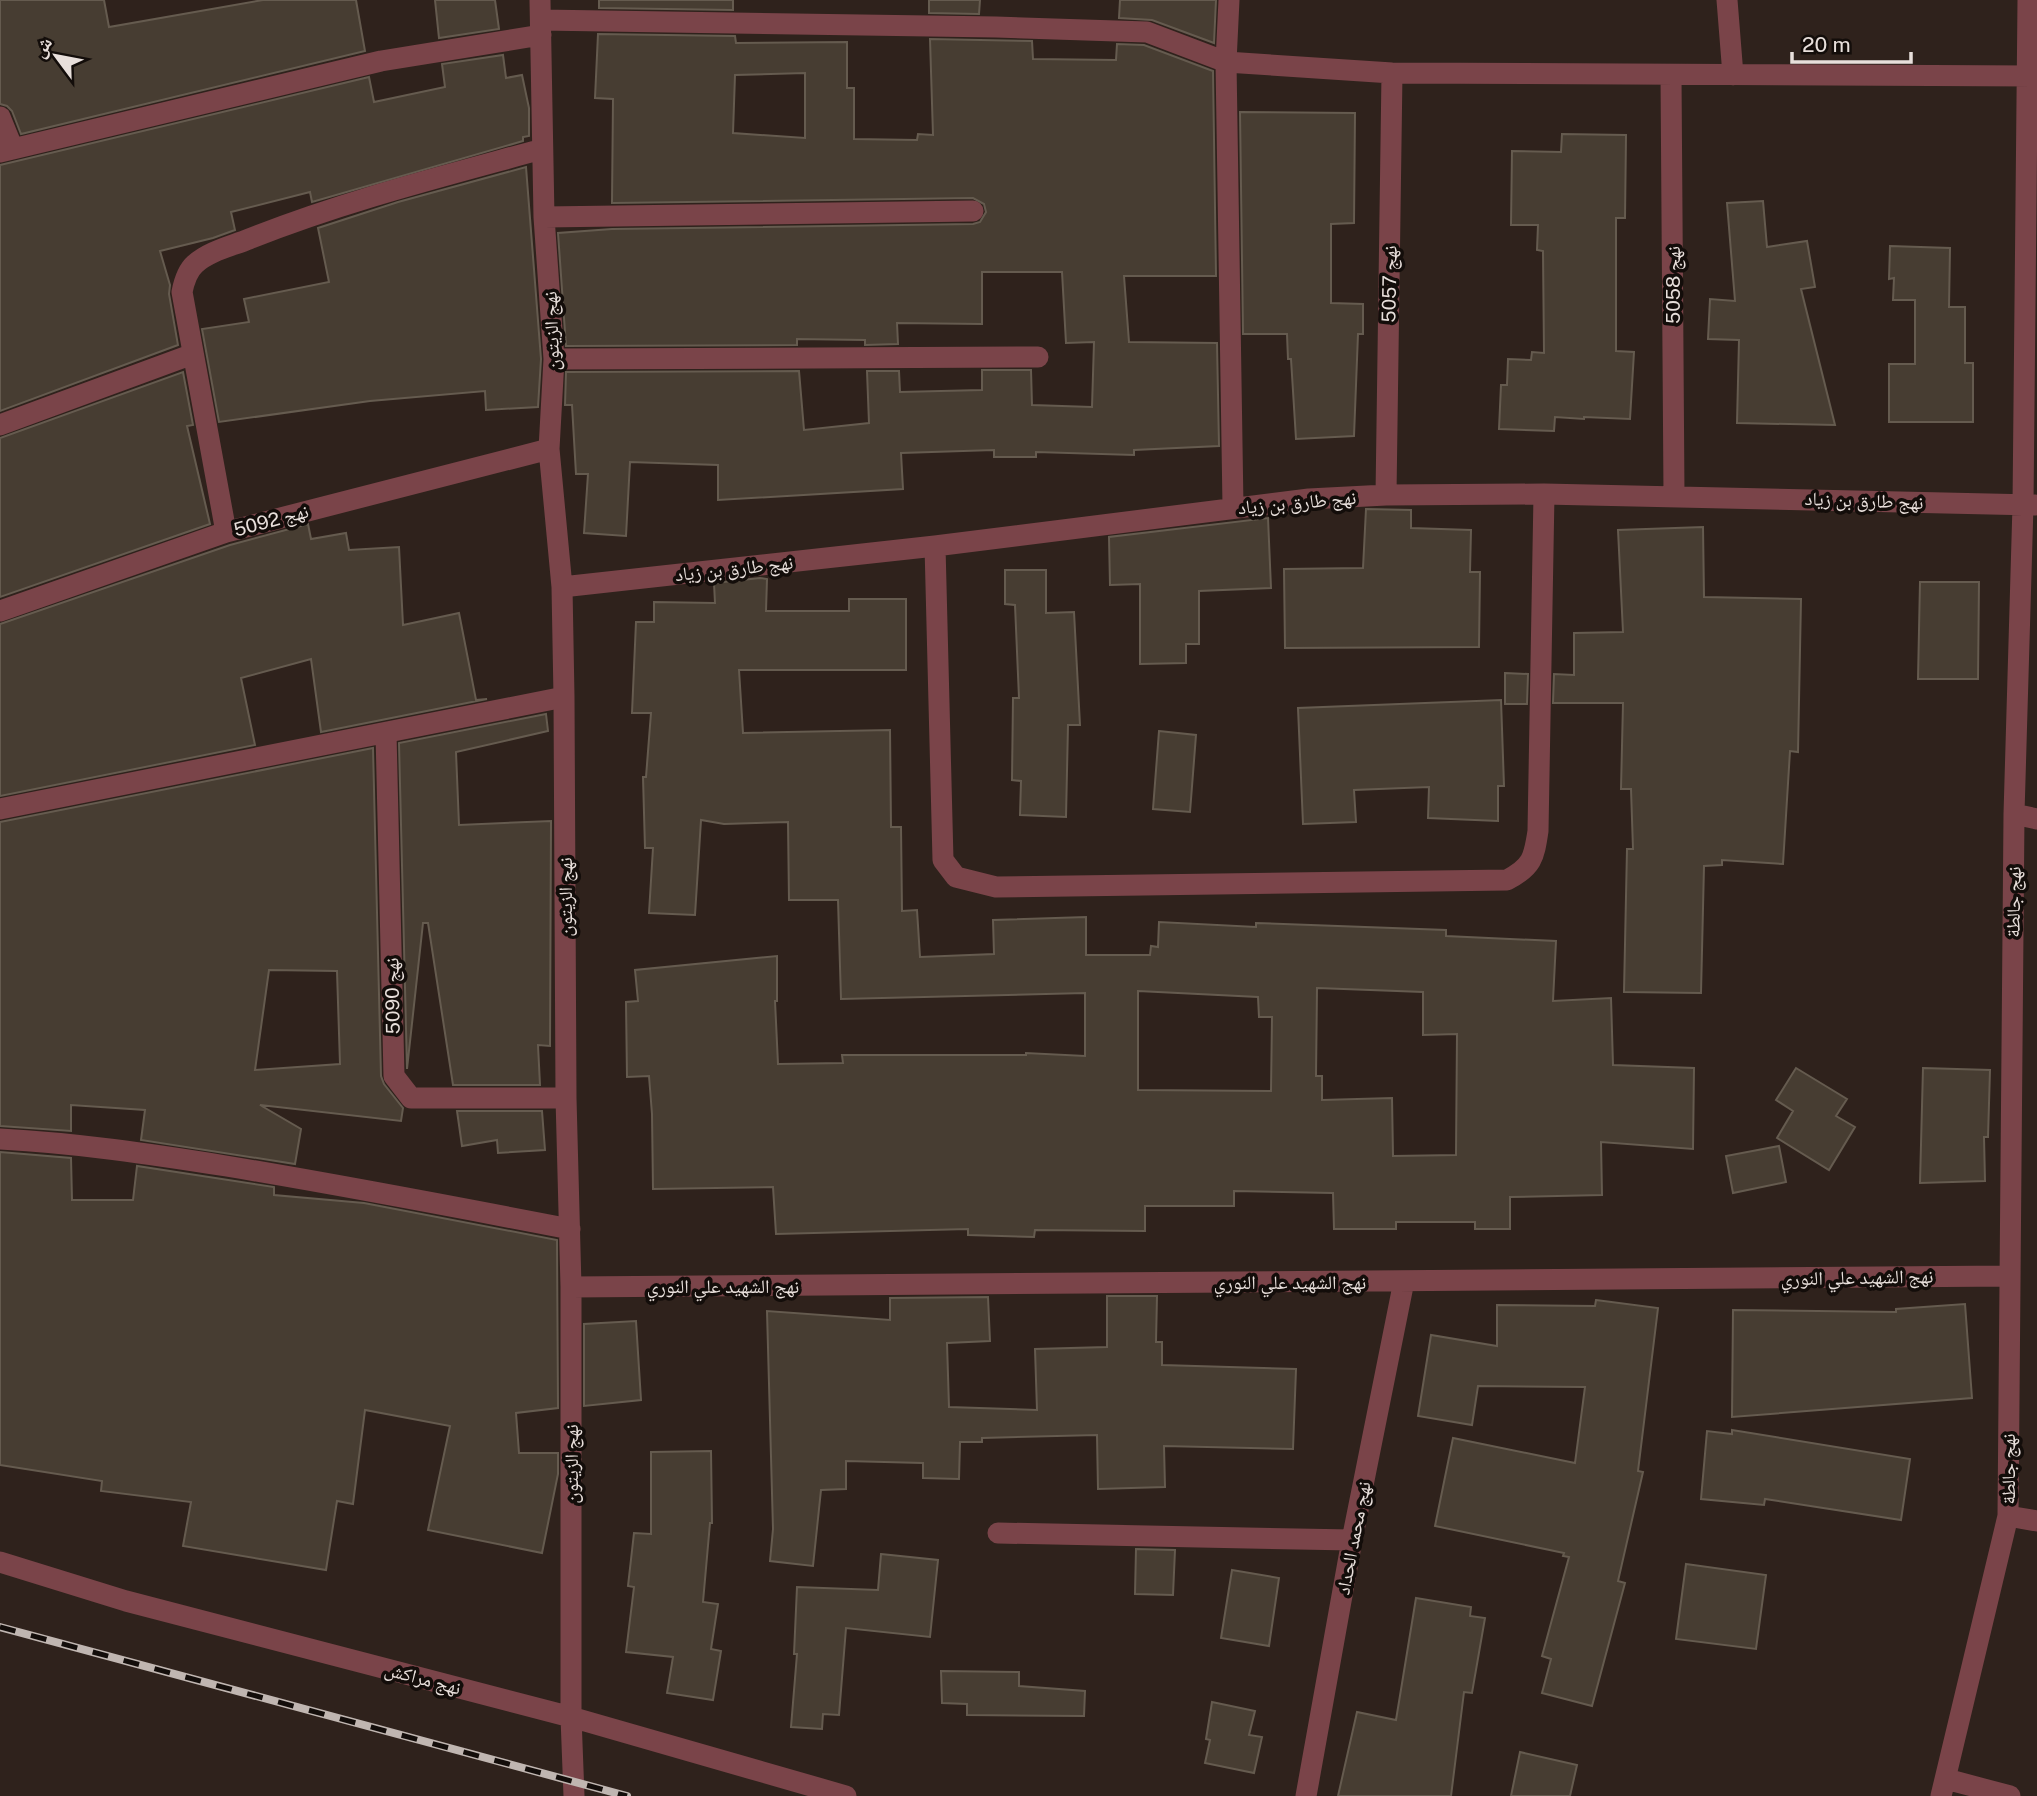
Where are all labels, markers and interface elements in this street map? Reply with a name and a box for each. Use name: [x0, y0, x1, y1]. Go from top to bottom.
north arrow: [21, 21, 91, 91]
scale bar: [1792, 21, 1911, 65]
text: 20 m: [1802, 32, 1851, 57]
text: ش: [27, 33, 57, 62]
street label: نهج 5057: [1377, 245, 1403, 323]
street label: نهج 5058: [1662, 246, 1686, 324]
street label: نهج الزيتون: [539, 291, 565, 371]
street label: نهج طارق بن زياد: [1237, 486, 1357, 520]
street label: نهج طارق بن زياد: [1804, 487, 1924, 515]
street label: نهج 5092: [231, 499, 311, 542]
street label: نهج طارق بن زياد: [674, 551, 794, 587]
street label: نهج الزيتون: [554, 857, 578, 937]
street label: نهج جالطة: [2001, 866, 2027, 938]
street label: نهج 5090: [380, 957, 406, 1035]
street label: نهج الشهيد علي النوري: [1781, 1265, 1934, 1294]
street label: نهج الشهيد علي النوري: [1214, 1271, 1366, 1298]
street label: نهج الشهيد علي النوري: [647, 1275, 799, 1302]
street label: نهج الزيتون: [560, 1424, 584, 1504]
street label: نهج جالطة: [1997, 1433, 2021, 1505]
street label: نهج محمد الحداد: [1331, 1479, 1377, 1597]
street label: نهج مراكش: [382, 1657, 463, 1701]

